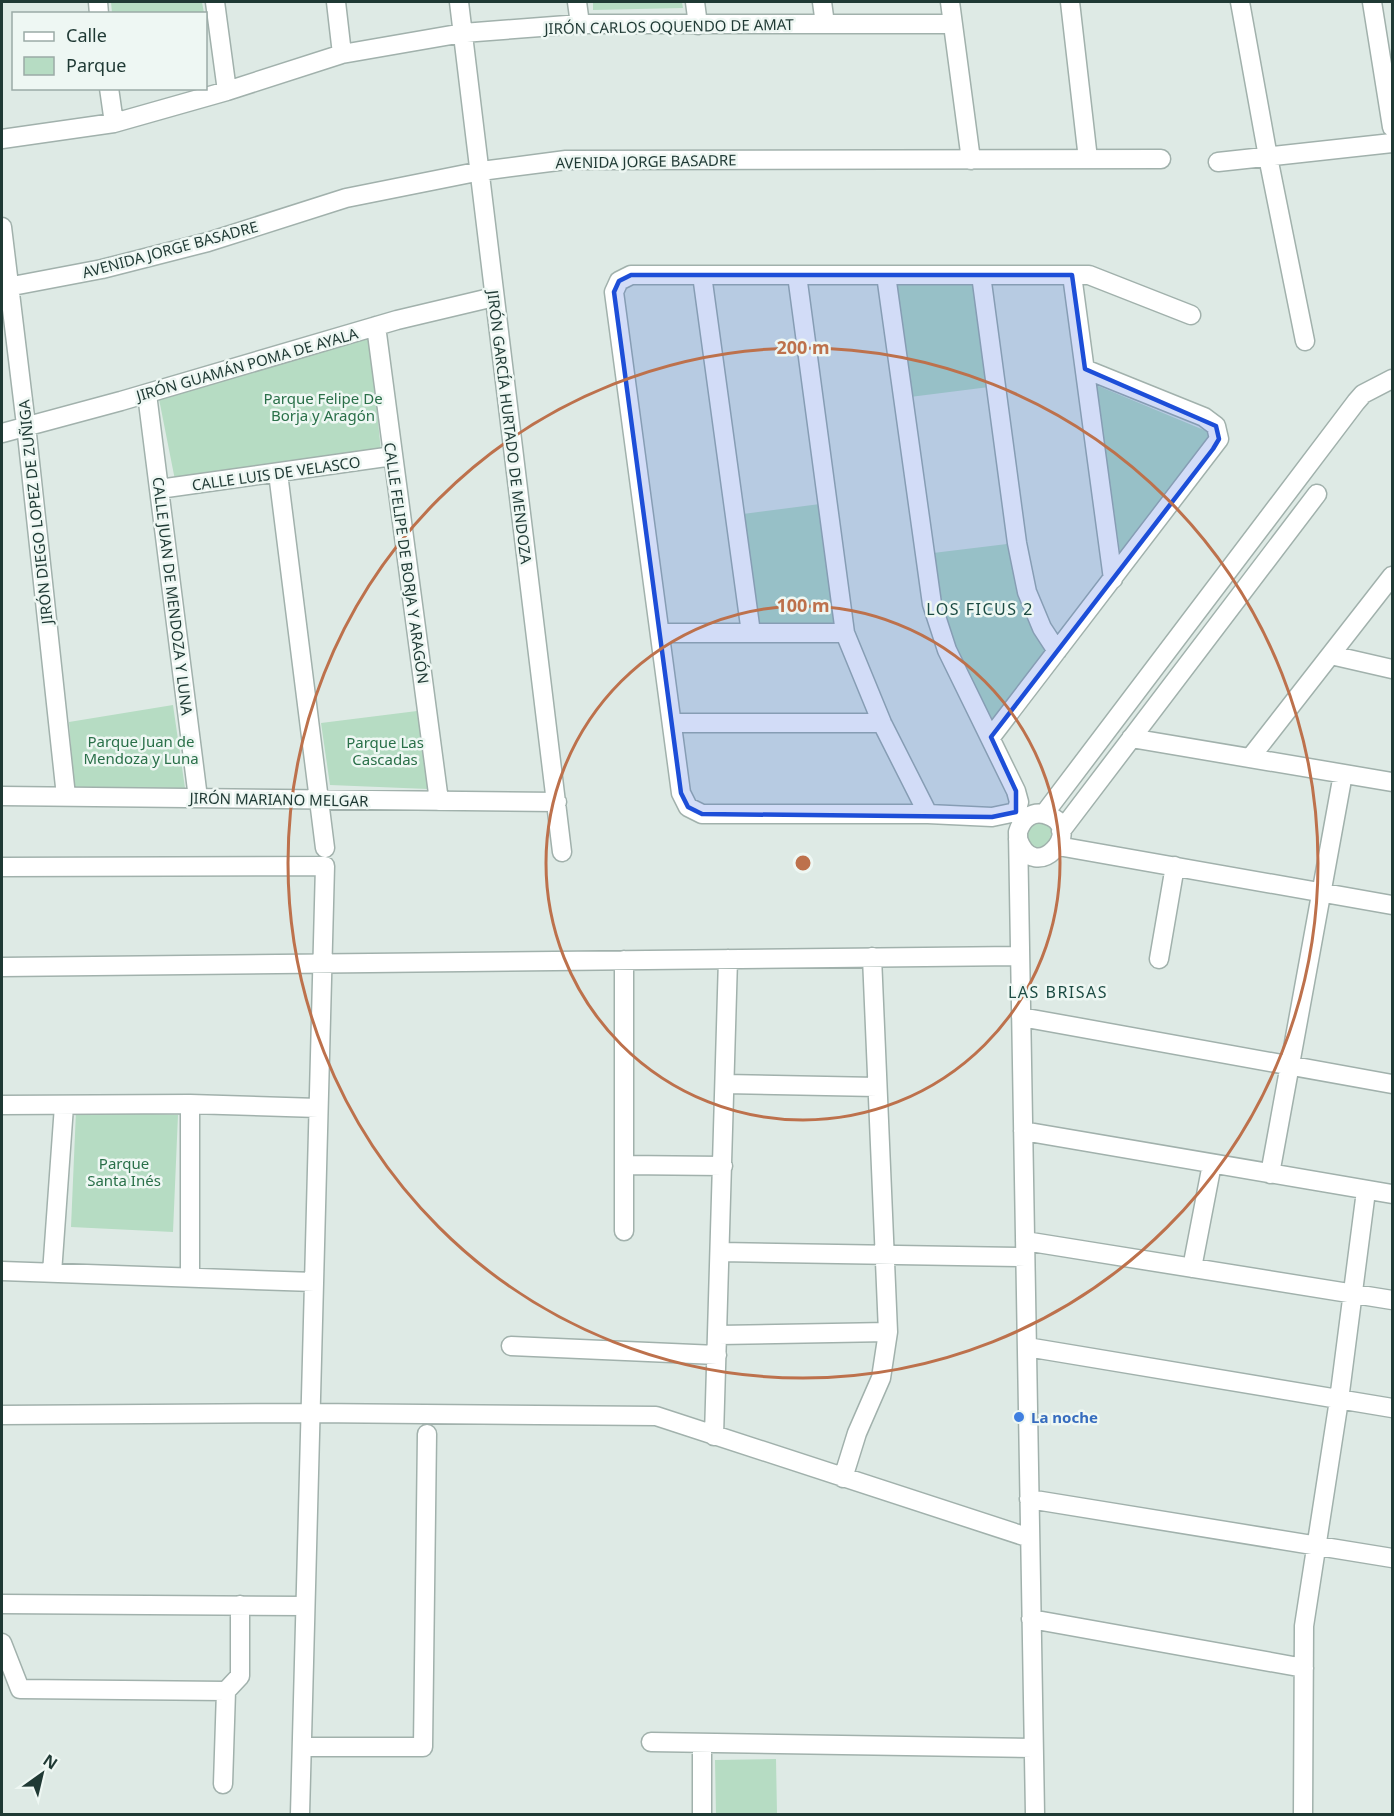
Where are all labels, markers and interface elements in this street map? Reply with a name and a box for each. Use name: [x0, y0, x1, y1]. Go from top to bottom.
legend: [12, 12, 207, 90]
street label: JIRÓN CARLOS OQUENDO DE AMAT: [542, 14, 794, 38]
text: Calle: [66, 23, 107, 47]
text: Parque: [66, 53, 126, 77]
street label: AVENIDA JORGE BASADRE: [555, 149, 737, 173]
street label: AVENIDA JORGE BASADRE: [80, 216, 260, 282]
street label: JIRÓN GARCÍA HURTADO DE MENDOZA: [483, 287, 537, 565]
street label: JIRÓN GUAMÁN POMA DE AYALA: [132, 323, 361, 406]
text: 200 m: [776, 335, 830, 359]
park label: Parque Felipe De Borja y Aragón: [263, 388, 383, 425]
street label: JIRÓN DIEGO LOPEZ DE ZUÑIGA: [13, 398, 57, 627]
street label: CALLE FELIPE DE BORJA Y ARAGÓN: [380, 441, 434, 685]
street label: CALLE LUIS DE VELASCO: [190, 451, 362, 495]
street label: CALLE JUAN DE MENDOZA Y LUNA: [148, 476, 198, 717]
text: 100 m: [776, 593, 830, 617]
district label: LOS FICUS 2: [926, 598, 1034, 620]
park label: Parque Juan de Mendoza y Luna: [83, 731, 199, 768]
park label: Parque Las Cascadas: [346, 732, 424, 769]
street label: JIRÓN MARIANO MELGAR: [187, 787, 369, 811]
centre of rings: [793, 853, 813, 873]
district label: LAS BRISAS: [1008, 981, 1108, 1003]
park label: Parque Santa Inés: [87, 1153, 161, 1190]
place label: La noche: [1031, 1407, 1098, 1427]
marker: La noche: [1012, 1410, 1026, 1424]
north arrow: [12, 1744, 72, 1804]
text: N: [39, 1749, 62, 1774]

